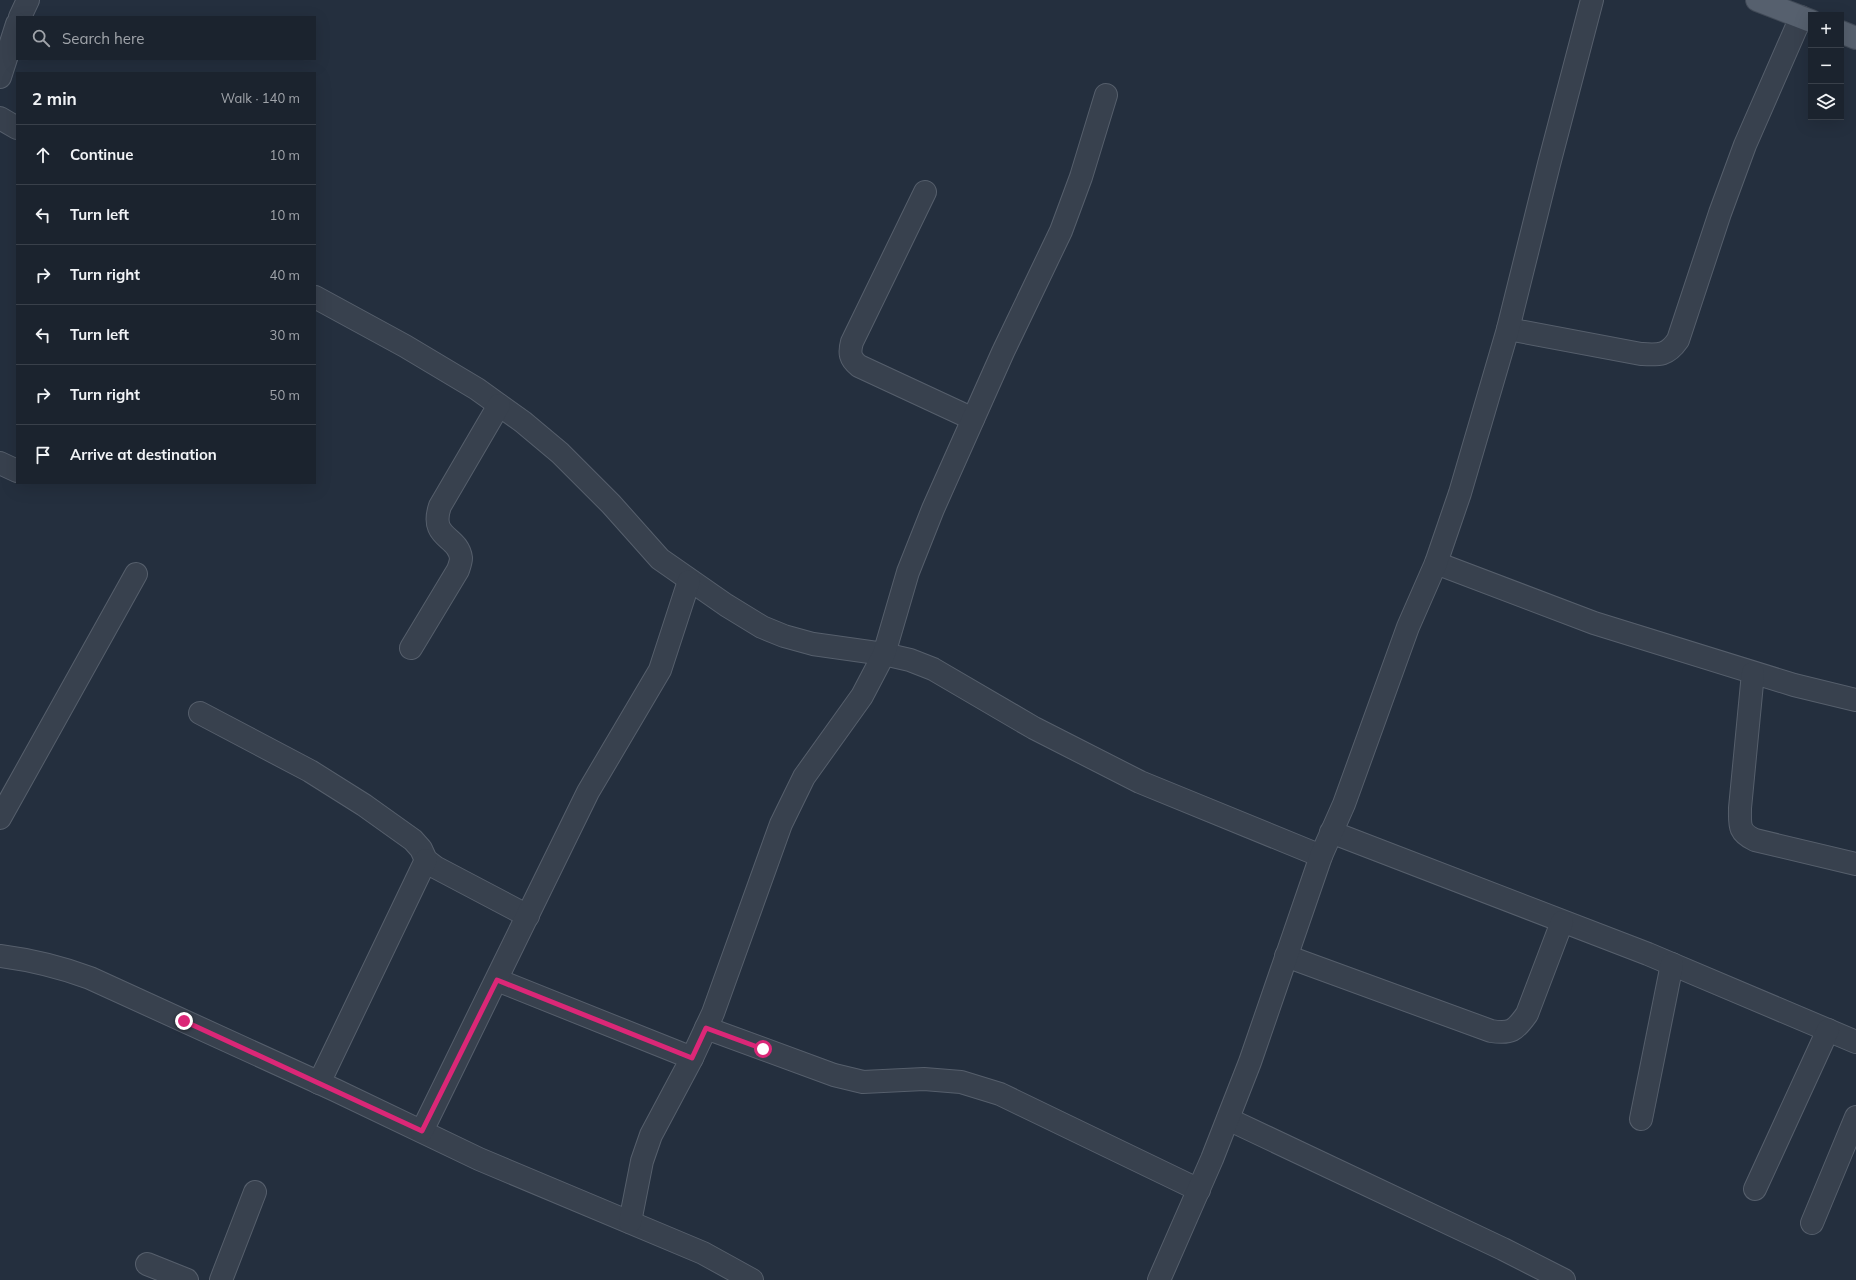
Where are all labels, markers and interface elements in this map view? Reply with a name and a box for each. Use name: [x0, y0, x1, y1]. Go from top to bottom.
map controls: [1808, 12, 1844, 120]
button: +: [1808, 12, 1844, 48]
search box: [16, 16, 316, 60]
icon: search: [30, 27, 52, 49]
text: Search here: [62, 29, 144, 48]
button: −: [1808, 48, 1844, 84]
button: layers: [1808, 84, 1844, 120]
text: 2 min: [32, 88, 77, 109]
text: Walk · 140 m: [221, 90, 300, 106]
icon: ahead: [32, 144, 54, 166]
text: Continue: [70, 145, 133, 164]
text: 10 m: [270, 147, 300, 163]
icon: left: [32, 204, 54, 226]
text: Turn left: [70, 205, 129, 224]
text: 10 m: [270, 207, 300, 223]
icon: right: [32, 264, 54, 286]
text: Turn right: [70, 265, 140, 284]
text: 40 m: [270, 267, 300, 283]
icon: left: [32, 324, 54, 346]
text: Turn left: [70, 325, 129, 344]
text: 30 m: [270, 327, 300, 343]
icon: right: [32, 384, 54, 406]
text: Turn right: [70, 385, 140, 404]
text: 50 m: [270, 387, 300, 403]
icon: arrive: [32, 444, 54, 466]
text: Arrive at destination: [70, 445, 217, 464]
route end: [175, 1012, 193, 1030]
route start: [754, 1040, 772, 1058]

